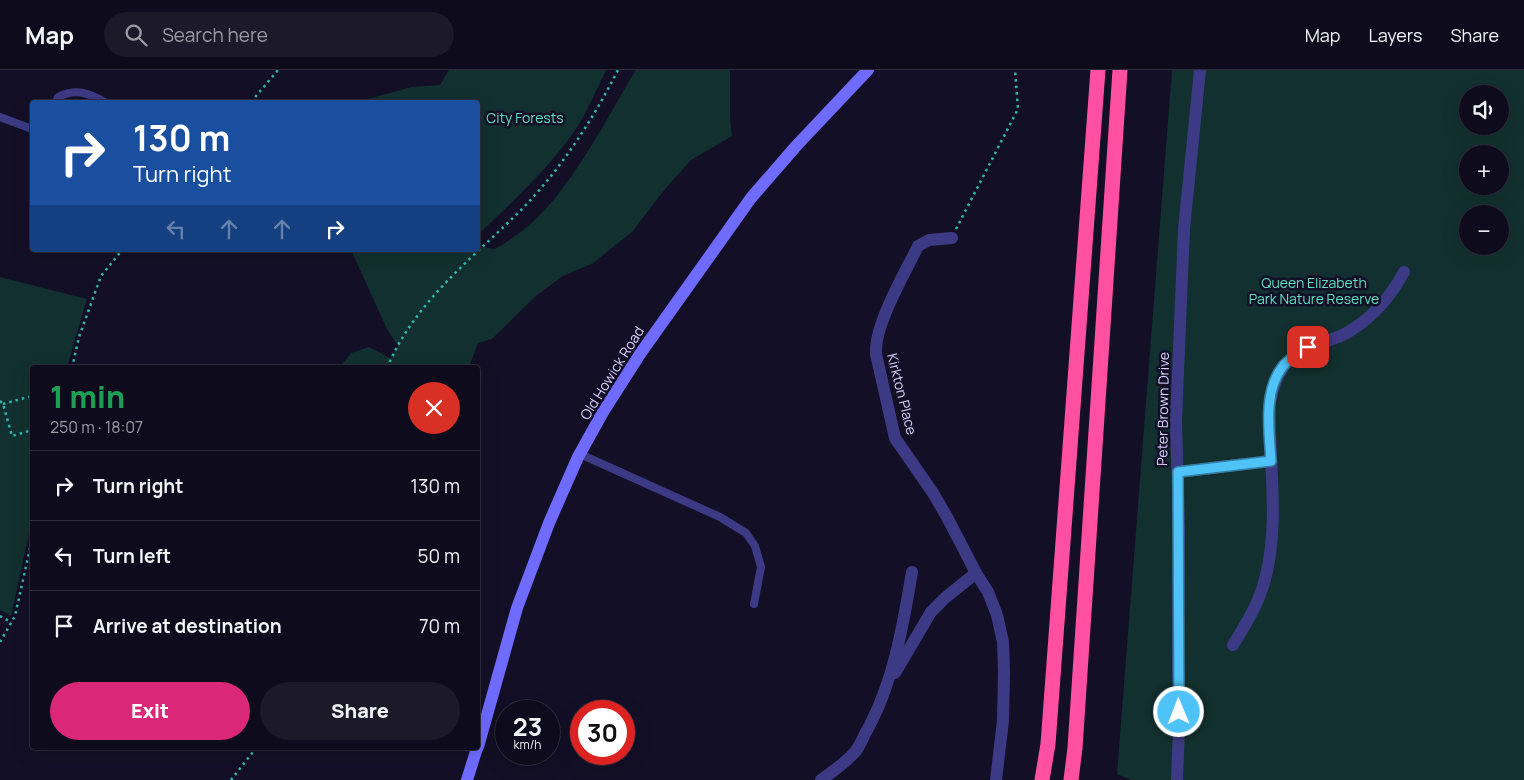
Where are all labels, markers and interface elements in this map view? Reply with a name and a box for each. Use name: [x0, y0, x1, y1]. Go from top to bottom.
search box: [104, 12, 454, 57]
text: Map: [25, 18, 74, 51]
icon: search: [122, 21, 150, 49]
text: Search here: [162, 22, 268, 48]
text: Map: [1305, 23, 1340, 47]
text: Layers: [1368, 23, 1422, 47]
text: Share: [1450, 23, 1499, 47]
map controls: [1459, 85, 1509, 255]
button: sound: [1459, 85, 1509, 135]
park label: City Forests: [486, 108, 564, 127]
text: 130 m: [133, 114, 230, 162]
icon: right: [50, 120, 115, 185]
button: +: [1459, 145, 1509, 195]
text: Turn right: [133, 159, 231, 189]
button: −: [1459, 205, 1509, 255]
icon: left: [162, 215, 190, 243]
icon: ahead: [215, 215, 243, 243]
icon: ahead: [268, 215, 296, 243]
icon: right: [321, 215, 349, 243]
park label: Queen Elizabeth Park Nature Reserve: [1249, 273, 1379, 308]
street label: Old Howick Road: [575, 322, 648, 423]
pin: [1287, 326, 1329, 368]
icon: arrive: [1294, 333, 1322, 361]
street label: Kirkton Place: [883, 351, 922, 437]
street label: Peter Brown Drive: [1152, 352, 1173, 466]
text: 1 min: [50, 376, 125, 417]
button: close: [408, 382, 460, 434]
text: 250 m · 18:07: [50, 416, 143, 438]
icon: right: [50, 472, 78, 500]
text: Turn right: [93, 473, 183, 499]
text: 130 m: [411, 473, 460, 499]
icon: left: [50, 542, 78, 570]
text: Turn left: [93, 543, 171, 569]
text: 50 m: [418, 543, 460, 569]
icon: arrive: [50, 612, 78, 640]
text: Arrive at destination: [93, 613, 282, 639]
text: 70 m: [419, 613, 460, 639]
button: Exit: [50, 682, 250, 740]
button: Share: [260, 682, 460, 740]
position arrow: [1152, 685, 1204, 737]
speed limit sign: 30: [570, 700, 635, 765]
text: 23: [513, 709, 542, 744]
text: km/h: [514, 736, 541, 753]

